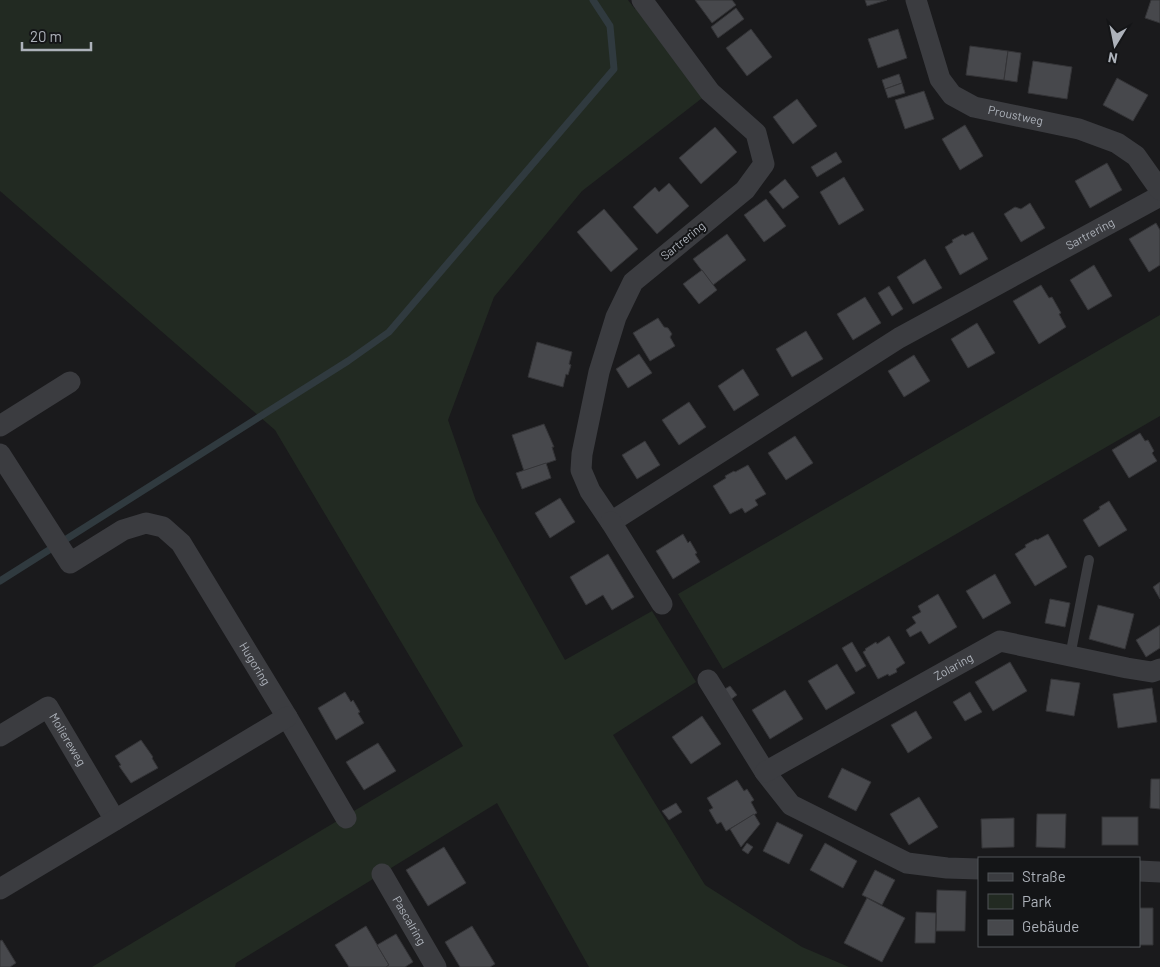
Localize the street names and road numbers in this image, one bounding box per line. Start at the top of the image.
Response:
street label: Proustweg [987,102,1044,127]
street label: Sartrering [1063,214,1116,252]
street label: Sartrering [657,218,707,262]
street label: Hugoring [237,639,274,687]
street label: Zolaring [931,650,975,682]
street label: Moliereweg [47,710,89,768]
street label: Pascalring [390,893,430,947]

